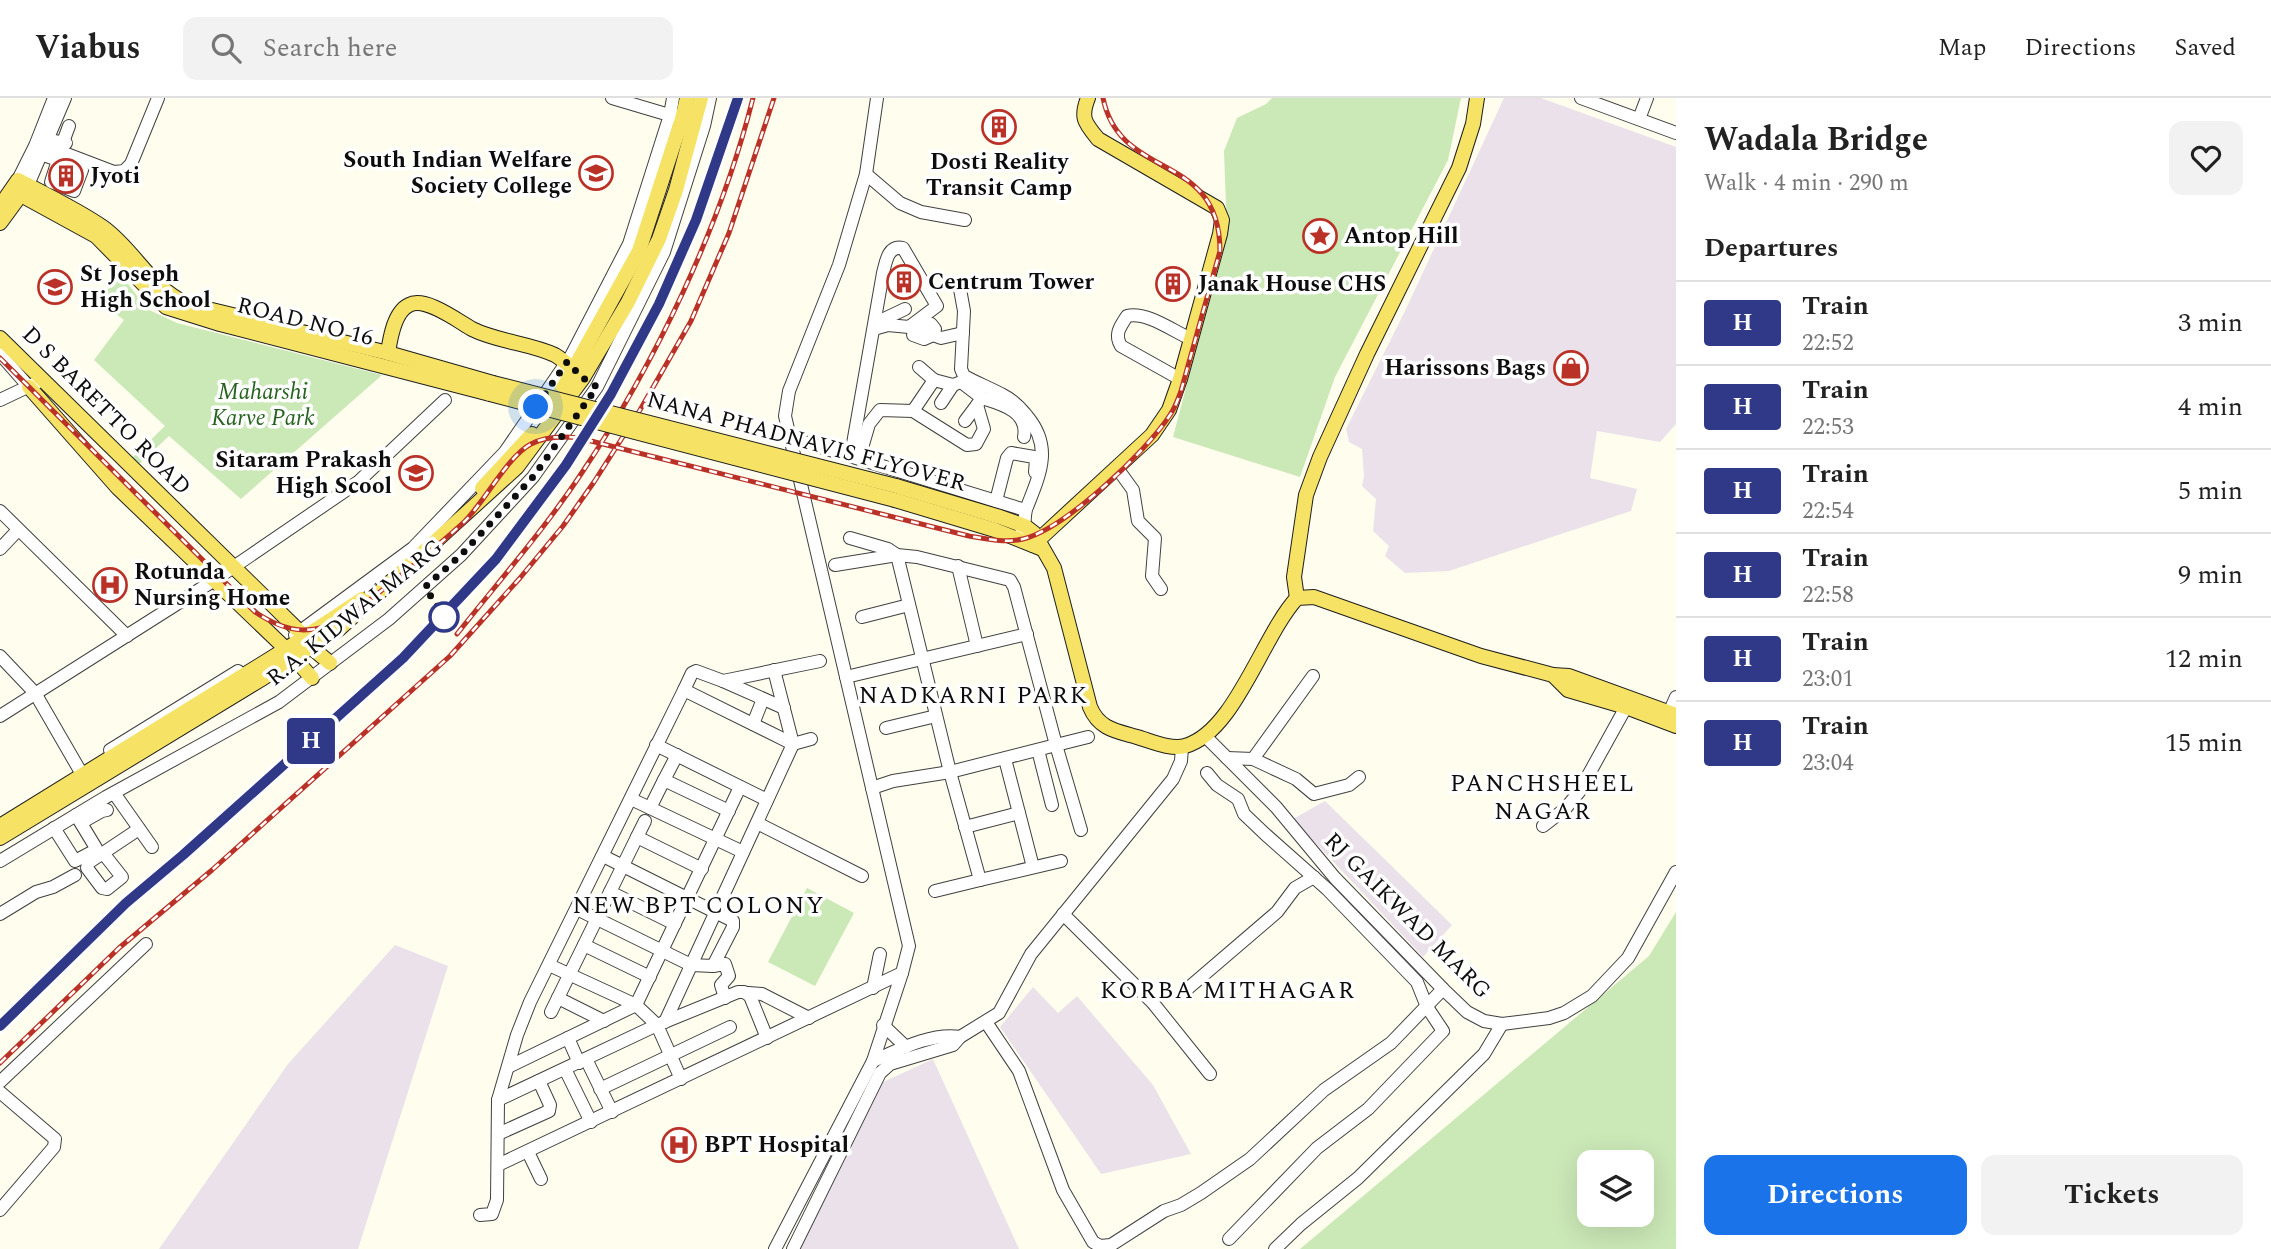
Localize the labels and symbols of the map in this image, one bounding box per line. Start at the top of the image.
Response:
building icon: Dosti Reality Transit Camp [980,108,1018,146]
place label: South Indian Welfare Society College [343,143,572,204]
place label: Dosti Reality Transit Camp [926,145,1072,206]
school or university icon: South Indian Welfare Society College [577,154,615,192]
building icon: Jyoti [47,157,85,195]
place label: Jyoti [90,159,140,194]
place icon: Antop Hill [1301,217,1339,255]
place label: Antop Hill [1344,219,1459,254]
place label: St Joseph High School [80,257,211,318]
building icon: Centrum Tower [885,263,923,301]
place label: Centrum Tower [928,265,1094,300]
building icon: Janak House CHS [1154,265,1192,303]
place label: Janak House CHS [1198,267,1386,302]
school or university icon: St Joseph High School [36,268,74,306]
street label: ROAD NO 16 [233,288,377,356]
street label: D S BARETTO ROAD [13,318,199,504]
shop icon: Harissons Bags [1552,349,1590,387]
place label: Harissons Bags [1384,351,1546,386]
park label: Maharshi Karve Park [211,375,315,436]
street label: NANA PHADNAVIS FLYOVER [643,383,970,502]
your location [518,389,553,424]
place label: Sitaram Prakash High Scool [215,443,392,504]
school or university icon: Sitaram Prakash High Scool [397,454,435,492]
street label: R.A. KIDWAI MARG [259,531,451,695]
place label: Rotunda Nursing Home [134,555,290,616]
hospital icon: Rotunda Nursing Home [91,566,129,604]
unlabelled marker [429,602,459,632]
district label: NADKARNI PARK [859,678,1089,714]
line badge: H [288,718,334,764]
district label: PANCHSHEEL NAGAR [1450,766,1636,830]
street label: RJ GAIKWAD MARG [1315,824,1499,1008]
district label: NEW BPT COLONY [572,888,826,924]
district label: KORBA MITHAGAR [1100,973,1356,1009]
hospital icon: BPT Hospital [660,1126,698,1164]
place label: BPT Hospital [704,1128,849,1163]

